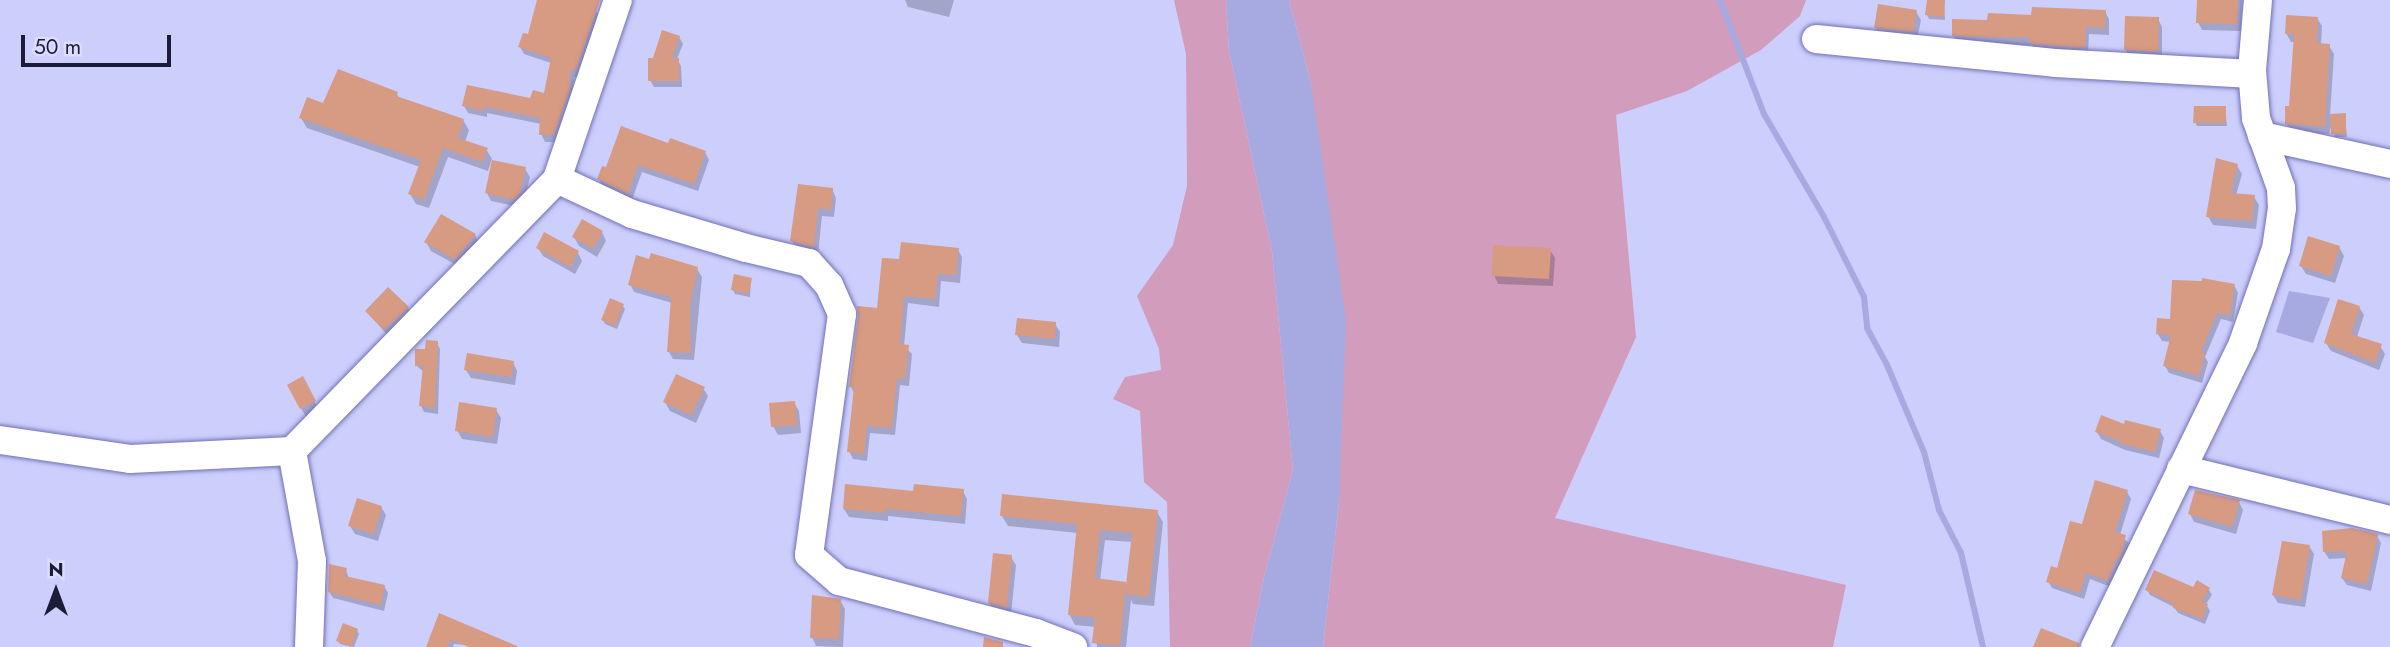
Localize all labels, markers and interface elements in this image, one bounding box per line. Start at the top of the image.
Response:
scale bar [24,21,175,65]
text: 50 m [34,32,81,62]
north arrow [21,556,91,626]
text: N [48,556,64,583]

